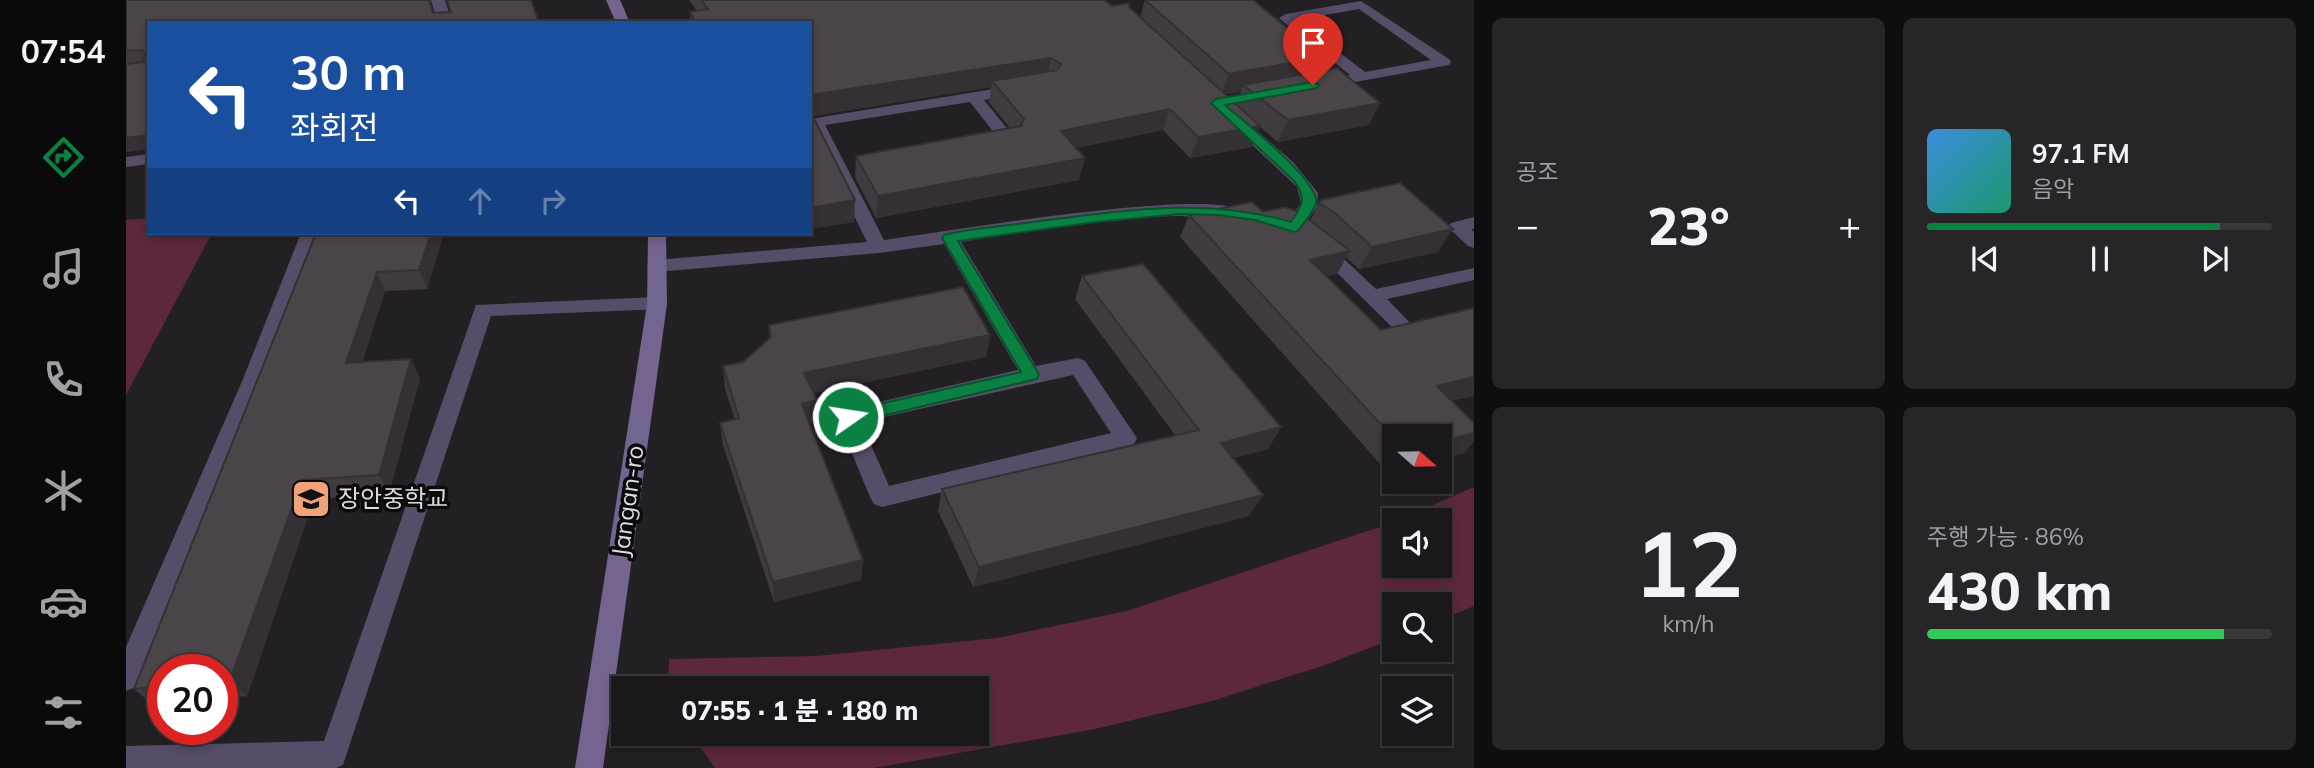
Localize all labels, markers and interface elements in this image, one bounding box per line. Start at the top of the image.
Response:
pin [1283,13,1343,85]
icon: arrive [1294,24,1332,62]
text: 07:54 [21,31,105,71]
text: 30 m [290,41,406,102]
icon: left [175,49,266,140]
text: 좌회전 [290,107,378,147]
icon: directions [39,133,88,182]
text: 97.1 FM [2032,137,2130,170]
text: 공조 [1516,157,1558,186]
text: 음악 [2032,174,2074,203]
icon: left [388,182,426,220]
icon: ahead [461,182,499,220]
icon: right [534,182,572,220]
text: 23° [1647,193,1730,258]
text: − [1516,201,1539,249]
text: + [1838,201,1861,249]
icon: previous [1966,240,2004,278]
icon: pause [2081,240,2119,278]
icon: next [2196,240,2234,278]
icon: music [39,244,88,293]
icon: phone [39,355,88,404]
position arrow [811,380,885,454]
north arrow [1382,424,1452,494]
map controls [1382,424,1452,746]
street label: Jangan-ro [604,443,650,558]
icon: climate [39,466,88,515]
school or university icon: 장안중학교 [290,478,332,520]
place label: 장안중학교 [338,483,448,513]
text: 12 [1634,506,1743,620]
button: sound [1382,508,1452,578]
text: 주행 가능 · 86% [1927,522,2084,551]
text: 430 km [1927,558,2112,623]
icon: car [39,577,88,626]
button: search [1382,592,1452,662]
text: km/h [1662,609,1715,638]
speed limit sign: 20 [147,654,238,745]
button: layers [1382,676,1452,746]
icon: filters [39,688,88,737]
text: 07:55 · 1 분 · 180 m [682,694,918,727]

